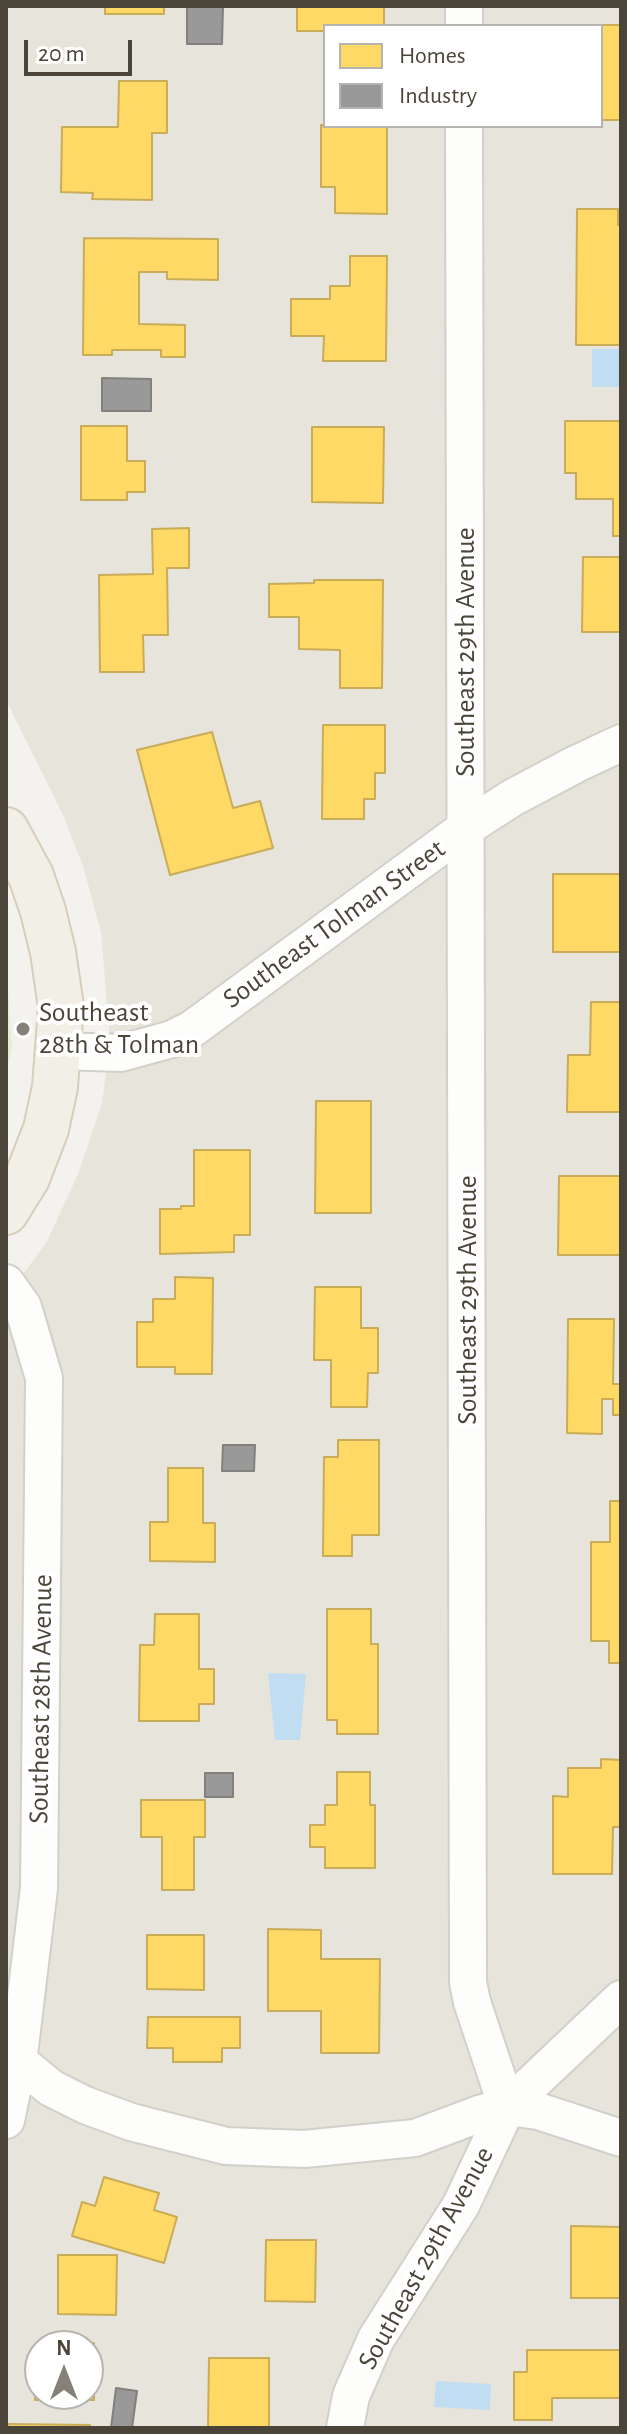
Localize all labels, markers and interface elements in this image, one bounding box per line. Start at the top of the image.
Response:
scale bar [28,24,136,74]
legend [323,24,603,128]
text: 20 m [38,42,85,66]
text: Homes [399,44,466,68]
text: Industry [399,84,477,108]
street label: Southeast 29th Avenue [449,527,483,777]
street label: Southeast Tolman Street [216,832,452,1016]
place label: Southeast 28th & Tolman [39,996,199,1062]
marker: Southeast 28th & Tolman [14,1020,32,1038]
street label: Southeast 29th Avenue [451,1175,485,1425]
street label: Southeast 28th Avenue [22,1574,60,1824]
street label: Southeast 29th Avenue [351,2141,501,2375]
north arrow [24,2330,104,2410]
text: N [56,2337,72,2359]

